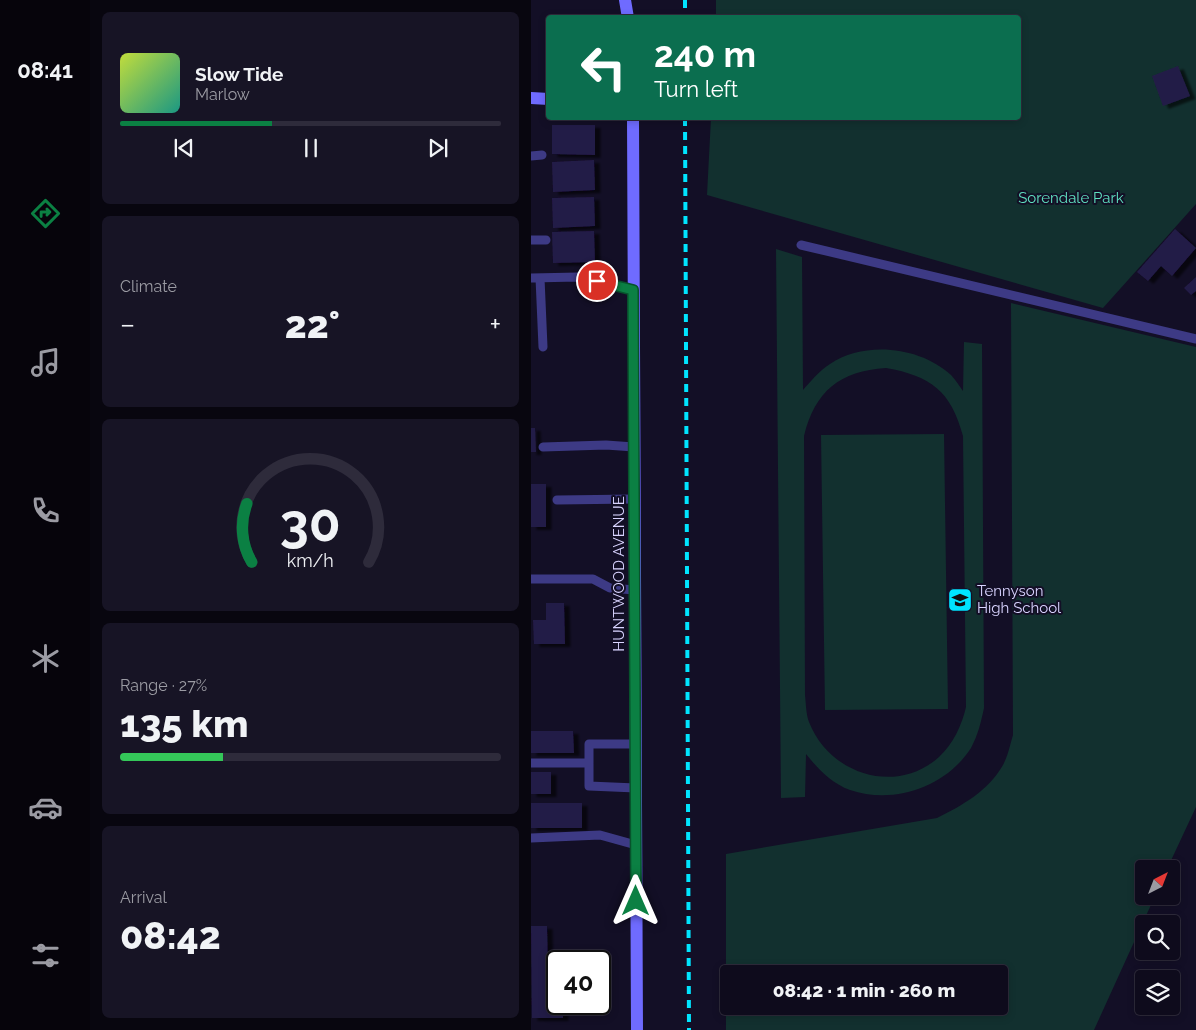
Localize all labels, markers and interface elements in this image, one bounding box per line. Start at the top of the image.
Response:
text: 240 m [654,34,756,75]
icon: left [571,35,636,100]
text: 08:41 [17,57,73,83]
text: Slow Tide [195,63,284,85]
text: Turn left [654,76,738,102]
text: Marlow [195,85,250,104]
icon: previous [170,134,198,162]
icon: pause [297,134,325,162]
icon: next [424,134,452,162]
park label: Sorendale Park [1018,189,1124,207]
icon: directions [28,196,63,231]
pin [576,260,618,302]
icon: arrive [583,267,611,295]
text: Climate [120,277,177,296]
text: 22° [285,302,340,347]
text: − [120,308,135,341]
text: + [489,308,501,341]
icon: music [28,345,63,380]
text: 30 [280,492,341,553]
icon: phone [28,493,63,528]
street label: HUNTWOOD AVENUE [610,496,628,652]
text: km/h [287,550,334,571]
place label: Tennyson High School [977,582,1062,617]
school or university icon: Tennyson High School [947,587,973,613]
icon: climate [28,641,63,676]
text: Range · 27% [120,676,207,695]
text: 135 km [120,701,249,746]
icon: car [28,790,63,825]
north arrow [1135,860,1180,905]
map controls [1135,860,1180,1015]
position arrow [609,874,661,926]
text: Arrival [120,888,167,907]
text: 08:42 [120,913,221,958]
button: search [1135,915,1180,960]
icon: filters [28,938,63,973]
speed limit sign: 40 [546,950,611,1015]
button: layers [1135,970,1180,1015]
text: 08:42 · 1 min · 260 m [773,979,955,1001]

